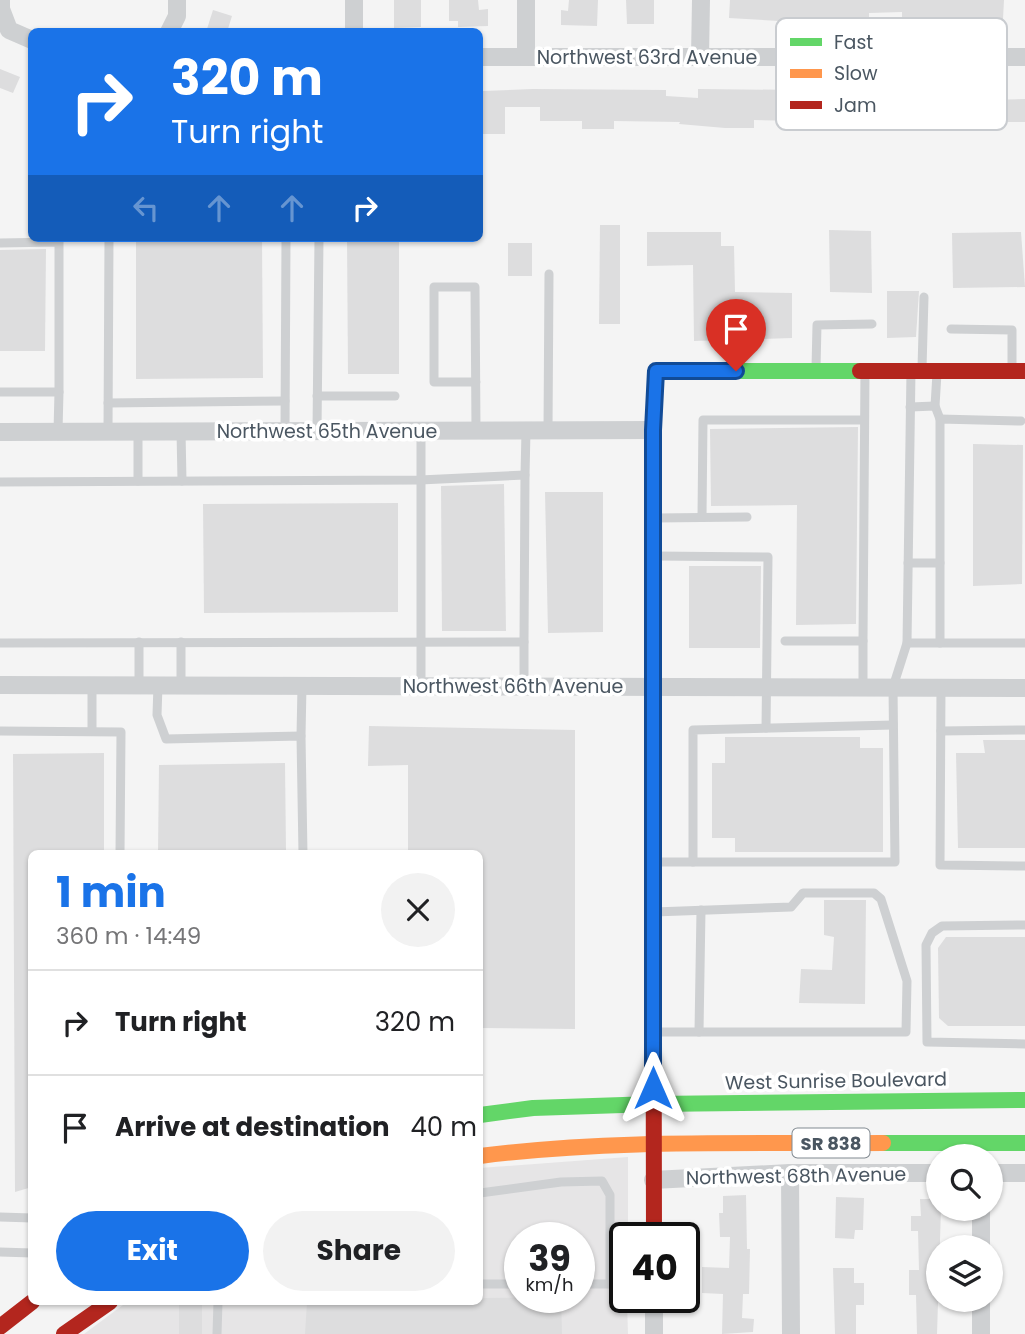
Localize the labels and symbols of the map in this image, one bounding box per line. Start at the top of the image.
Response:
legend [776,18,1007,130]
text: Fast [834,29,873,56]
street label: Northwest 63rd Avenue [537,44,757,71]
text: Slow [834,60,878,87]
text: Jam [834,92,876,119]
pin [706,299,766,371]
street label: Northwest 65th Avenue [217,418,437,445]
street label: Northwest 66th Avenue [403,673,623,700]
position arrow [616,1051,690,1125]
street label: West Sunrise Boulevard [725,1066,947,1096]
road number: SR 838 [792,1128,870,1158]
street label: Northwest 68th Avenue [686,1161,906,1191]
speed limit sign: 40 [609,1222,700,1313]

